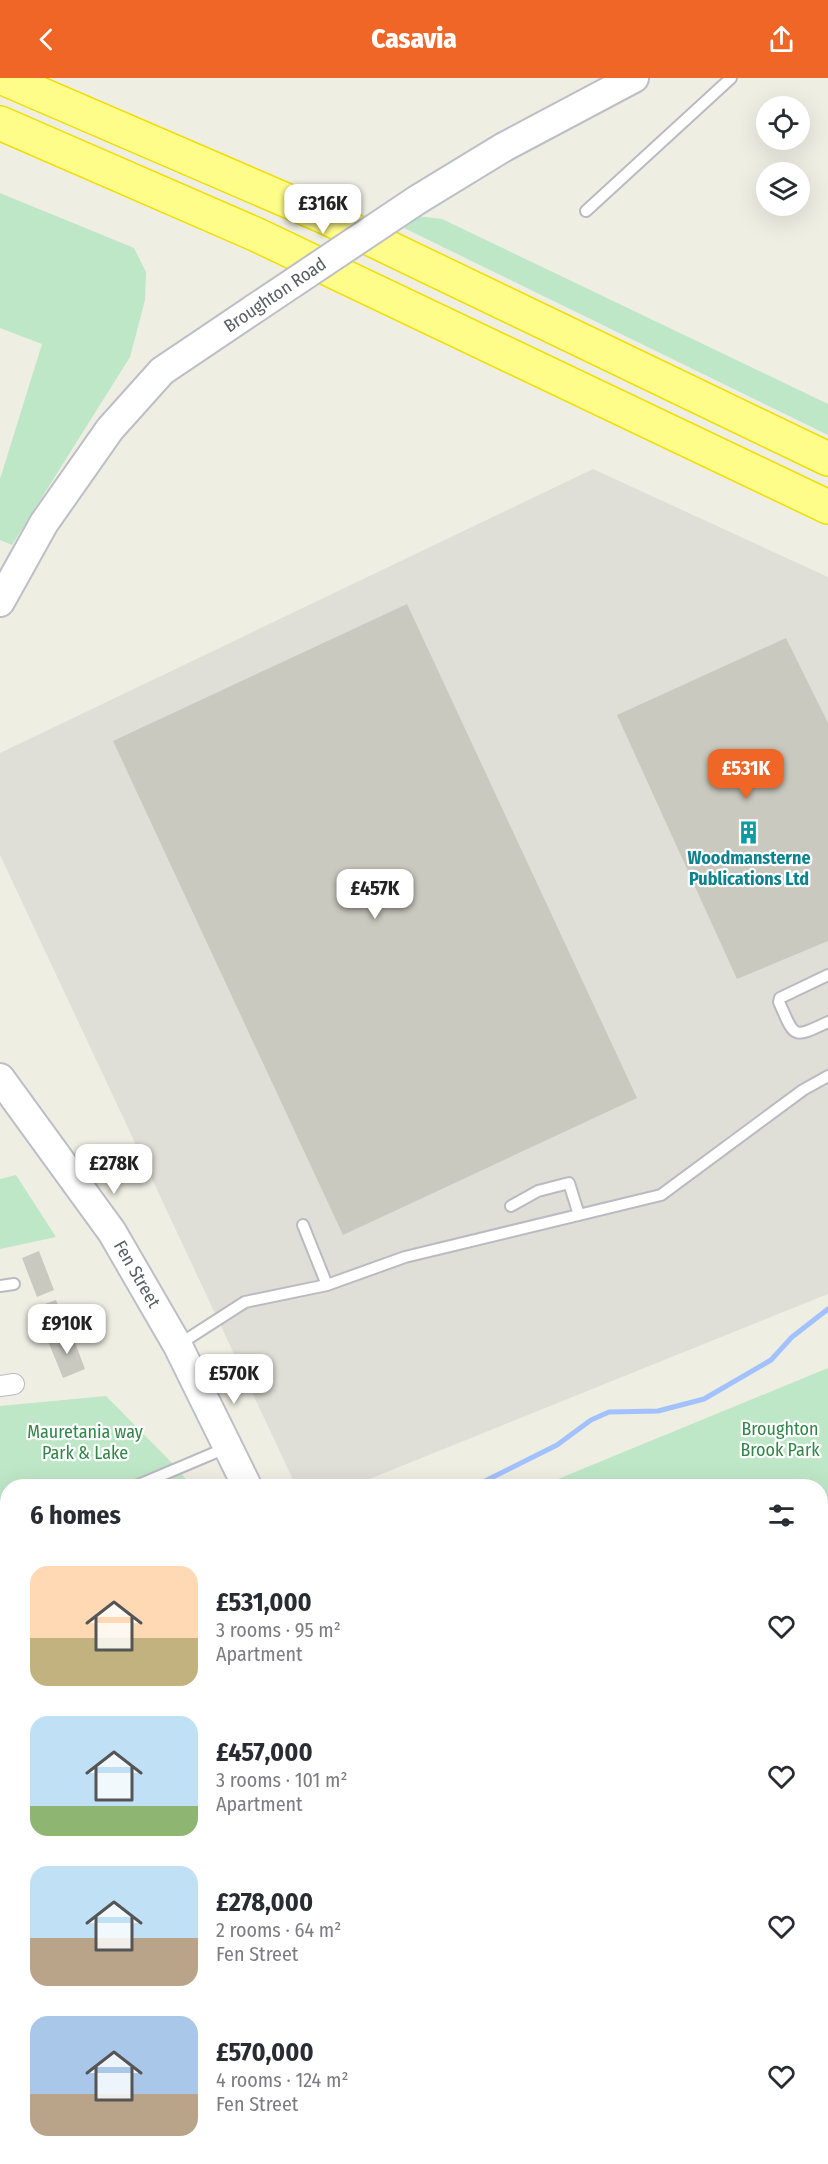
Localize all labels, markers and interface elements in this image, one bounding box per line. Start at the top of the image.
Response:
icon: back [30,23,63,56]
text: Casavia [371,23,457,55]
icon: share [765,23,798,56]
map controls [756,96,810,216]
button: locate [756,96,810,150]
button: layers [756,162,810,216]
pin: £316K [281,184,365,235]
text: £316K [298,191,348,215]
street label: Broughton Road [220,253,330,337]
pin: £531K [704,749,788,800]
text: £531K [722,756,770,780]
building icon: Woodmansterne Publications Ltd [736,819,762,845]
place label: Woodmansterne Publications Ltd [687,847,811,890]
pin: £457K [333,869,417,920]
text: £457K [351,876,399,900]
pin: £278K [72,1144,156,1195]
text: £278K [89,1151,139,1175]
street label: Fen Street [109,1236,165,1312]
pin: £910K [25,1304,109,1355]
text: £910K [42,1311,92,1335]
pin: £570K [192,1354,276,1405]
text: £570K [209,1361,259,1385]
park label: Broughton Brook Park [740,1418,820,1461]
park label: Mauretania way Park & Lake [27,1421,143,1464]
icon: filters [765,1499,798,1532]
text: 6 homes [30,1500,121,1531]
text: £531,000 [216,1587,312,1618]
icon: home [78,1590,150,1662]
icon: heart [765,1610,798,1643]
text: 3 rooms · 95 m² [216,1618,341,1642]
text: Apartment [216,1642,303,1666]
text: £457,000 [216,1737,313,1768]
icon: home [78,1740,150,1812]
icon: heart [765,1760,798,1793]
text: 3 rooms · 101 m² [216,1768,347,1792]
text: Apartment [216,1792,303,1816]
text: £278,000 [216,1887,313,1918]
icon: home [78,1890,150,1962]
icon: heart [765,1910,798,1943]
text: 2 rooms · 64 m² [216,1918,341,1942]
text: Fen Street [216,1942,298,1966]
text: £570,000 [216,2037,314,2068]
icon: home [78,2040,150,2112]
icon: heart [765,2060,798,2093]
text: 4 rooms · 124 m² [216,2068,349,2092]
text: Fen Street [216,2092,298,2116]

